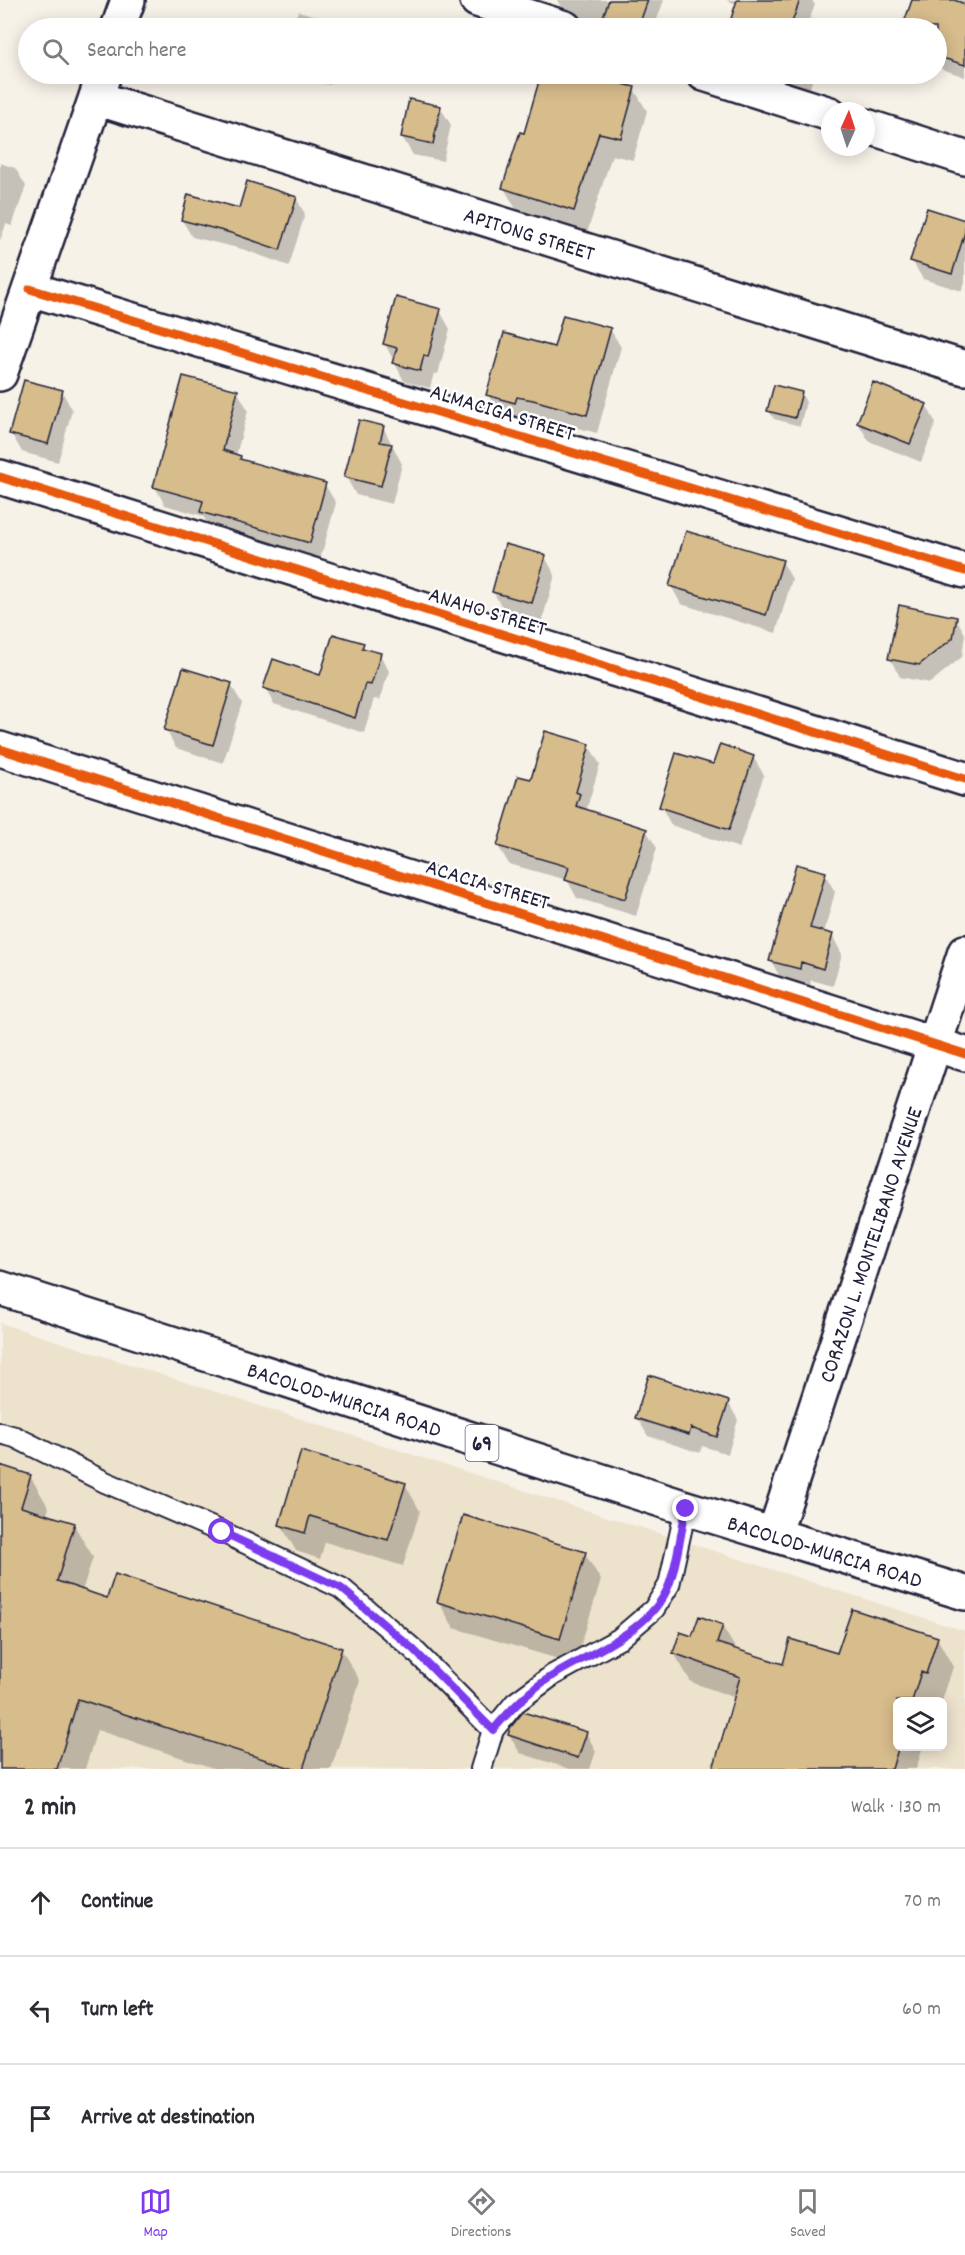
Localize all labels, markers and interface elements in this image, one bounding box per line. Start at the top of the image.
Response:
search box [18,18,947,84]
icon: search [39,35,72,68]
text: Search here [87,36,186,67]
north arrow [821,102,875,156]
street label: APITONG STREET [459,201,598,271]
street label: ALMACIGA STREET [426,378,578,451]
street label: ANAHO STREET [424,581,550,646]
street label: ACACIA STREET [421,853,553,920]
street label: CORAZON L. MONTELIBANO AVENUE [813,1103,932,1387]
street label: BACOLOD-MURCIA ROAD [243,1356,445,1448]
road number: 69 [466,1425,498,1461]
route end [672,1495,698,1521]
street label: BACOLOD-MURCIA ROAD [723,1509,925,1598]
route start [208,1518,234,1544]
map controls [893,1697,947,1751]
button: layers [893,1697,947,1751]
text: 2 min [24,1790,76,1827]
text: Walk · 130 m [851,1794,941,1822]
icon: ahead [24,1886,57,1919]
text: Continue [81,1887,153,1918]
text: 70 m [904,1888,941,1916]
icon: left [24,1994,57,2027]
text: Turn left [81,1995,153,2026]
text: 60 m [902,1996,941,2024]
icon: arrive [24,2102,57,2135]
text: Arrive at destination [81,2103,255,2134]
tab: Map [139,2185,172,2244]
tab: Directions [451,2185,511,2244]
tab: Saved [790,2185,826,2244]

